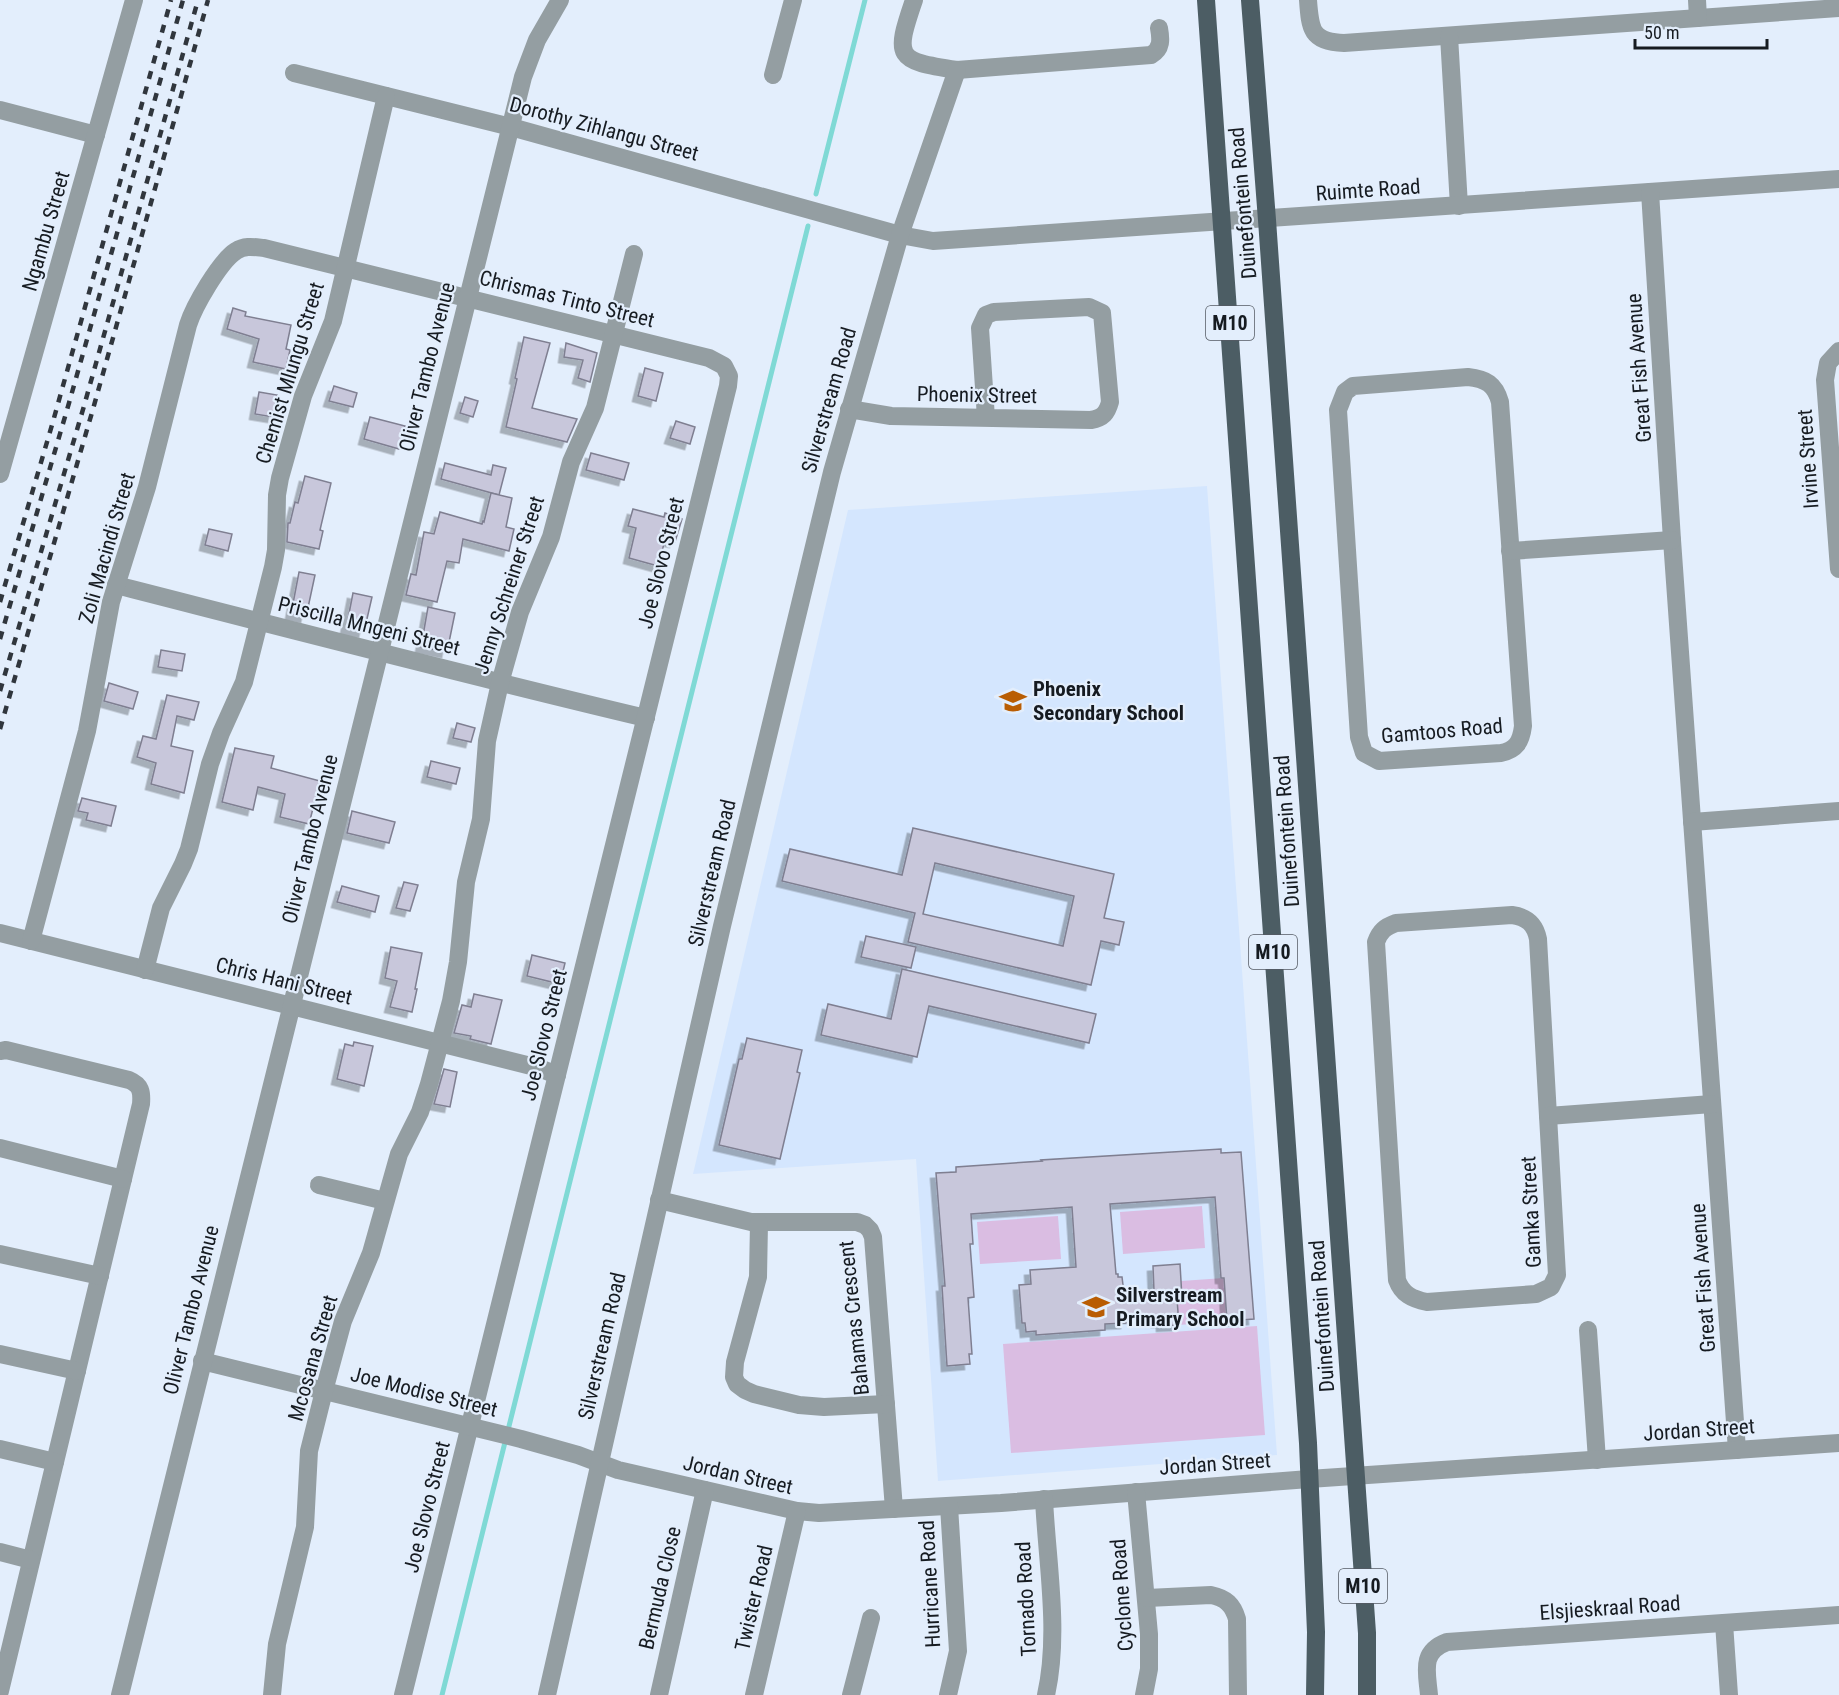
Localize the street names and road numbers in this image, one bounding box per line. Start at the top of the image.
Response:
street label: Dorothy Zihlangu Street [507,92,701,166]
street label: Duinefontein Road [1224,126,1262,280]
street label: Ngambu Street [17,168,75,294]
street label: Ruimte Road [1315,174,1421,206]
street label: Chrismas Tinto Street [477,266,657,332]
street label: Chemist Mlungu Street [251,279,329,467]
street label: Oliver Tambo Avenue [394,280,460,454]
street label: Great Fish Avenue [1622,292,1656,443]
road number: M10 [1206,306,1254,340]
street label: Silverstream Road [797,324,861,476]
street label: Phoenix Street [917,382,1037,408]
street label: Irvine Street [1793,408,1823,510]
street label: Zoli Macindi Street [74,470,140,626]
street label: Jenny Schreiner Street [469,493,549,677]
street label: Joe Slovo Street [633,495,689,631]
street label: Priscilla Mngeni Street [276,592,462,660]
street label: Gamtoos Road [1380,714,1504,748]
street label: Oliver Tambo Avenue [277,752,343,926]
street label: Duinefontein Road [1270,754,1304,908]
street label: Silverstream Road [683,797,741,949]
road number: M10 [1249,935,1297,969]
street label: Chris Hani Street [213,952,355,1010]
street label: Joe Slovo Street [516,967,572,1103]
street label: Gamka Street [1516,1156,1546,1268]
street label: Great Fish Avenue [1686,1202,1720,1353]
street label: Oliver Tambo Avenue [158,1223,224,1397]
street label: Bahamas Crescent [834,1239,874,1397]
street label: Duinefontein Road [1305,1239,1339,1393]
street label: Silverstream Road [573,1270,631,1422]
street label: Mcosana Street [284,1292,342,1424]
street label: Joe Modise Street [348,1362,500,1422]
street label: Jordan Street [1643,1414,1755,1446]
street label: Joe Slovo Street [399,1439,455,1575]
street label: Jordan Street [1159,1448,1271,1480]
street label: Jordan Street [681,1451,795,1499]
street label: Hurricane Road [915,1520,945,1648]
street label: Bermuda Close [634,1524,686,1652]
street label: Cyclone Road [1106,1538,1138,1652]
street label: Tornado Road [1011,1541,1041,1657]
street label: Twister Road [730,1543,778,1653]
road number: M10 [1339,1569,1387,1603]
street label: Elsjieskraal Road [1539,1591,1681,1625]

